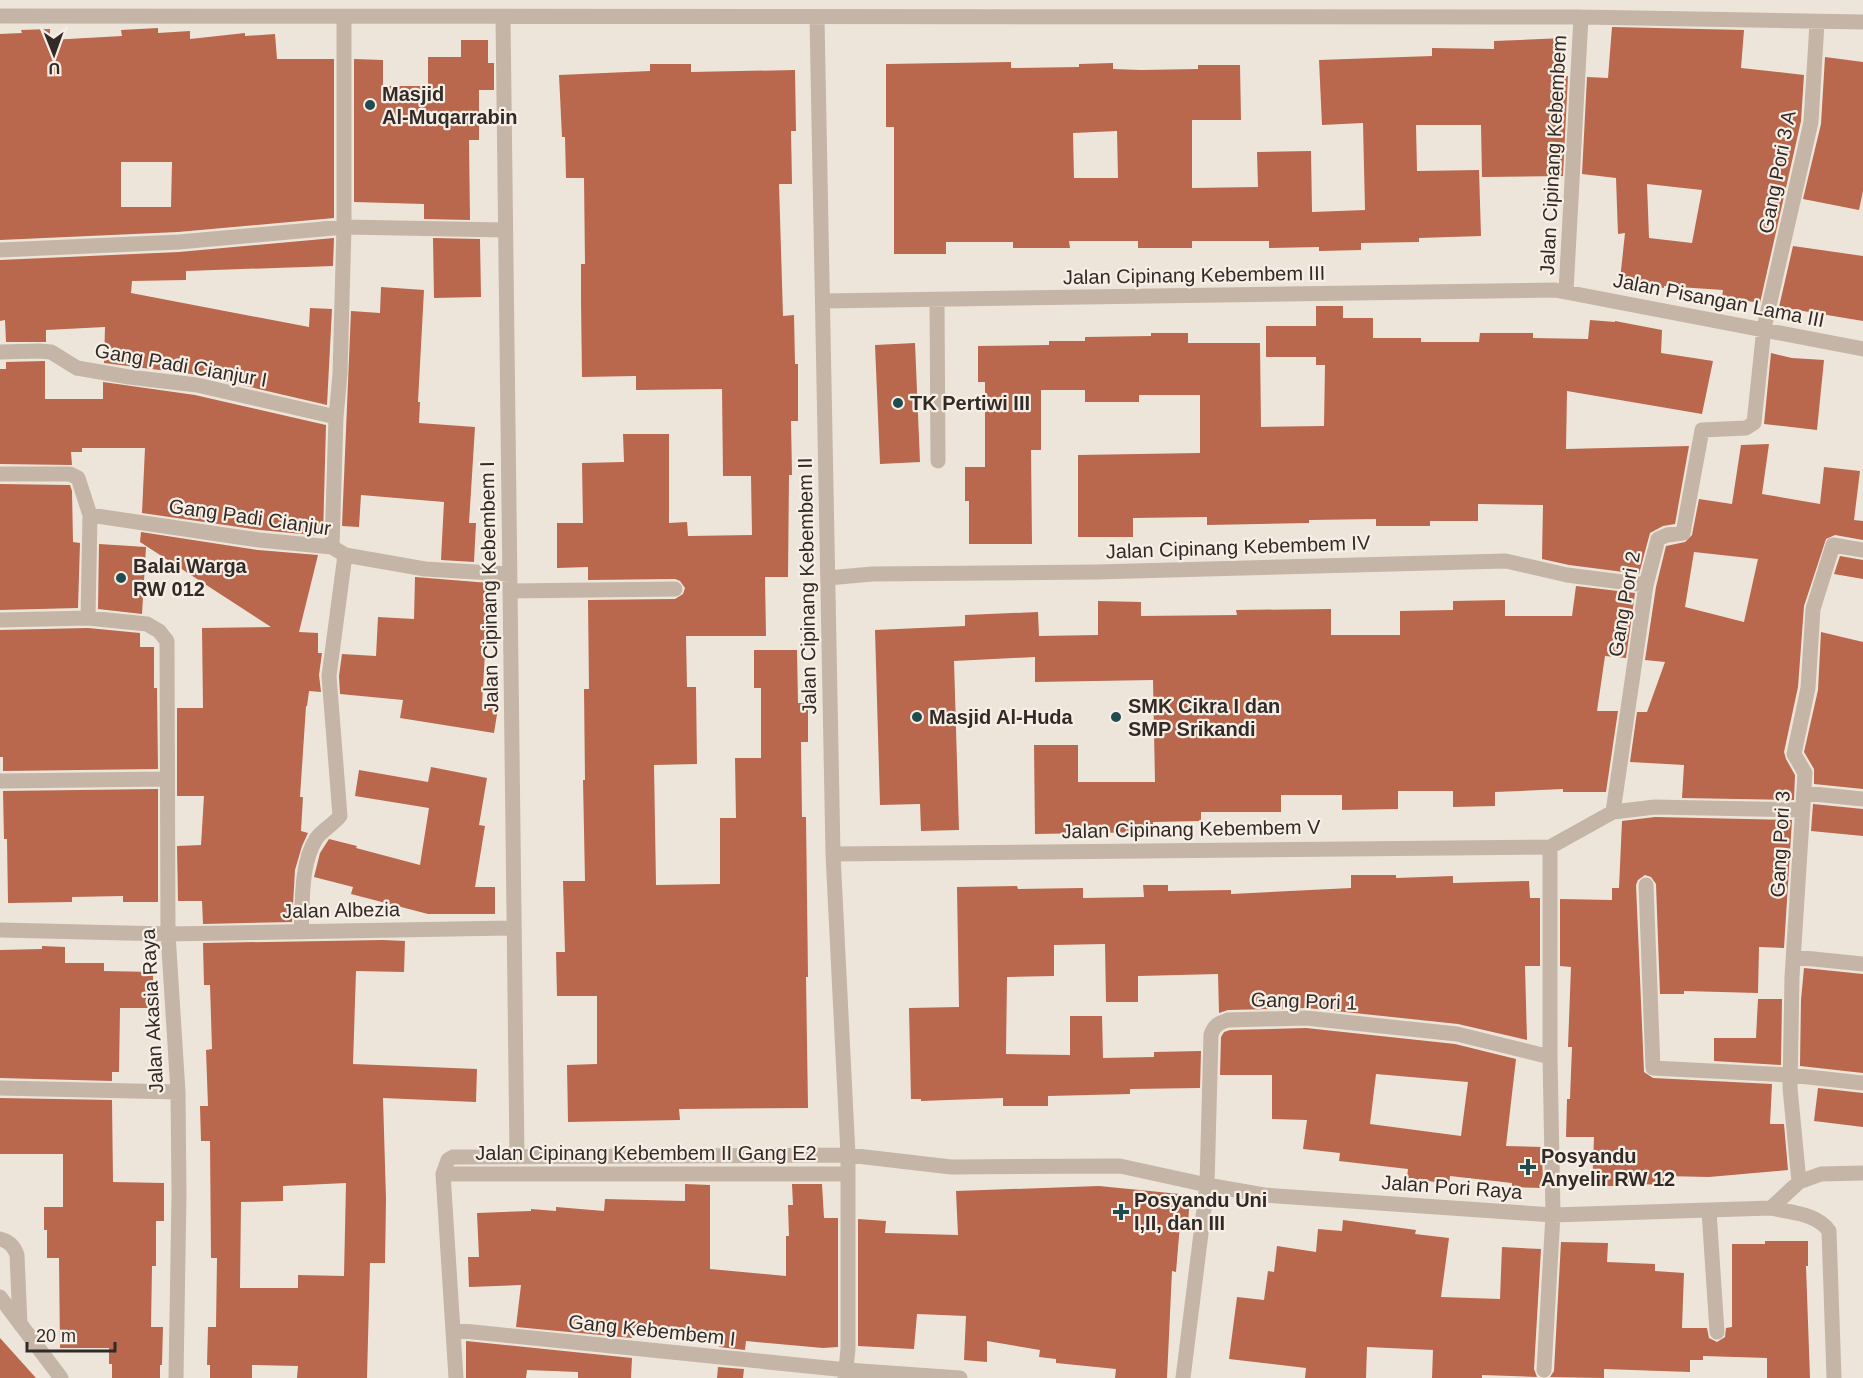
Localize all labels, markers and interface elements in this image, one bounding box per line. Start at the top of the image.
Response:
north arrow [24,24,84,84]
street label: Jalan Cipinang Kebembem [1536,35,1570,275]
text: U [48,60,60,77]
place label: Masjid Al-Muqarrabin [382,83,518,128]
marker: Masjid Al-Muqarrabin [363,98,377,112]
street label: Gang Pori 3 A [1754,108,1800,235]
street label: Jalan Cipinang Kebembem III [1063,262,1325,288]
street label: Jalan Pisangan Lama III [1612,269,1826,331]
street label: Gang Padi Cianjur I [93,339,269,391]
place label: TK Pertiwi III [910,392,1030,414]
marker: TK Pertiwi III [891,396,905,410]
street label: Jalan Cipinang Kebembem II [794,457,820,715]
street label: Jalan Cipinang Kebembem I [476,461,502,713]
street label: Gang Padi Cianjur [168,495,333,539]
street label: Jalan Cipinang Kebembem IV [1105,531,1371,563]
street label: Gang Pori 2 [1604,550,1644,658]
place label: Balai Warga RW 012 [133,555,248,600]
marker: Balai Warga RW 012 [114,571,128,585]
place label: SMK Cikra I dan SMP Srikandi [1128,695,1280,740]
place label: Masjid Al-Huda [929,706,1074,728]
marker: Masjid Al-Huda [910,710,924,724]
marker: SMK Cikra I dan SMP Srikandi [1109,710,1123,724]
street label: Gang Pori 3 [1766,790,1794,898]
street label: Jalan Cipinang Kebembem V [1061,816,1321,842]
street label: Jalan Albezia [282,898,401,922]
street label: Jalan Akasia Raya [137,927,167,1094]
street label: Gang Pori 1 [1250,988,1358,1014]
street label: Jalan Cipinang Kebembem II Gang E2 [475,1142,817,1164]
place label: Posyandu Anyelir RW 12 [1541,1145,1675,1190]
marker: Posyandu Anyelir RW 12 [1519,1158,1537,1176]
street label: Jalan Pori Raya [1381,1171,1524,1203]
place label: Posyandu Uni I,II, dan III [1134,1189,1267,1234]
marker: Posyandu Uni I,II, dan III [1112,1203,1130,1221]
street label: Gang Kebembem I [567,1310,737,1350]
scale bar [27,1315,116,1353]
text: 20 m [36,1326,76,1346]

